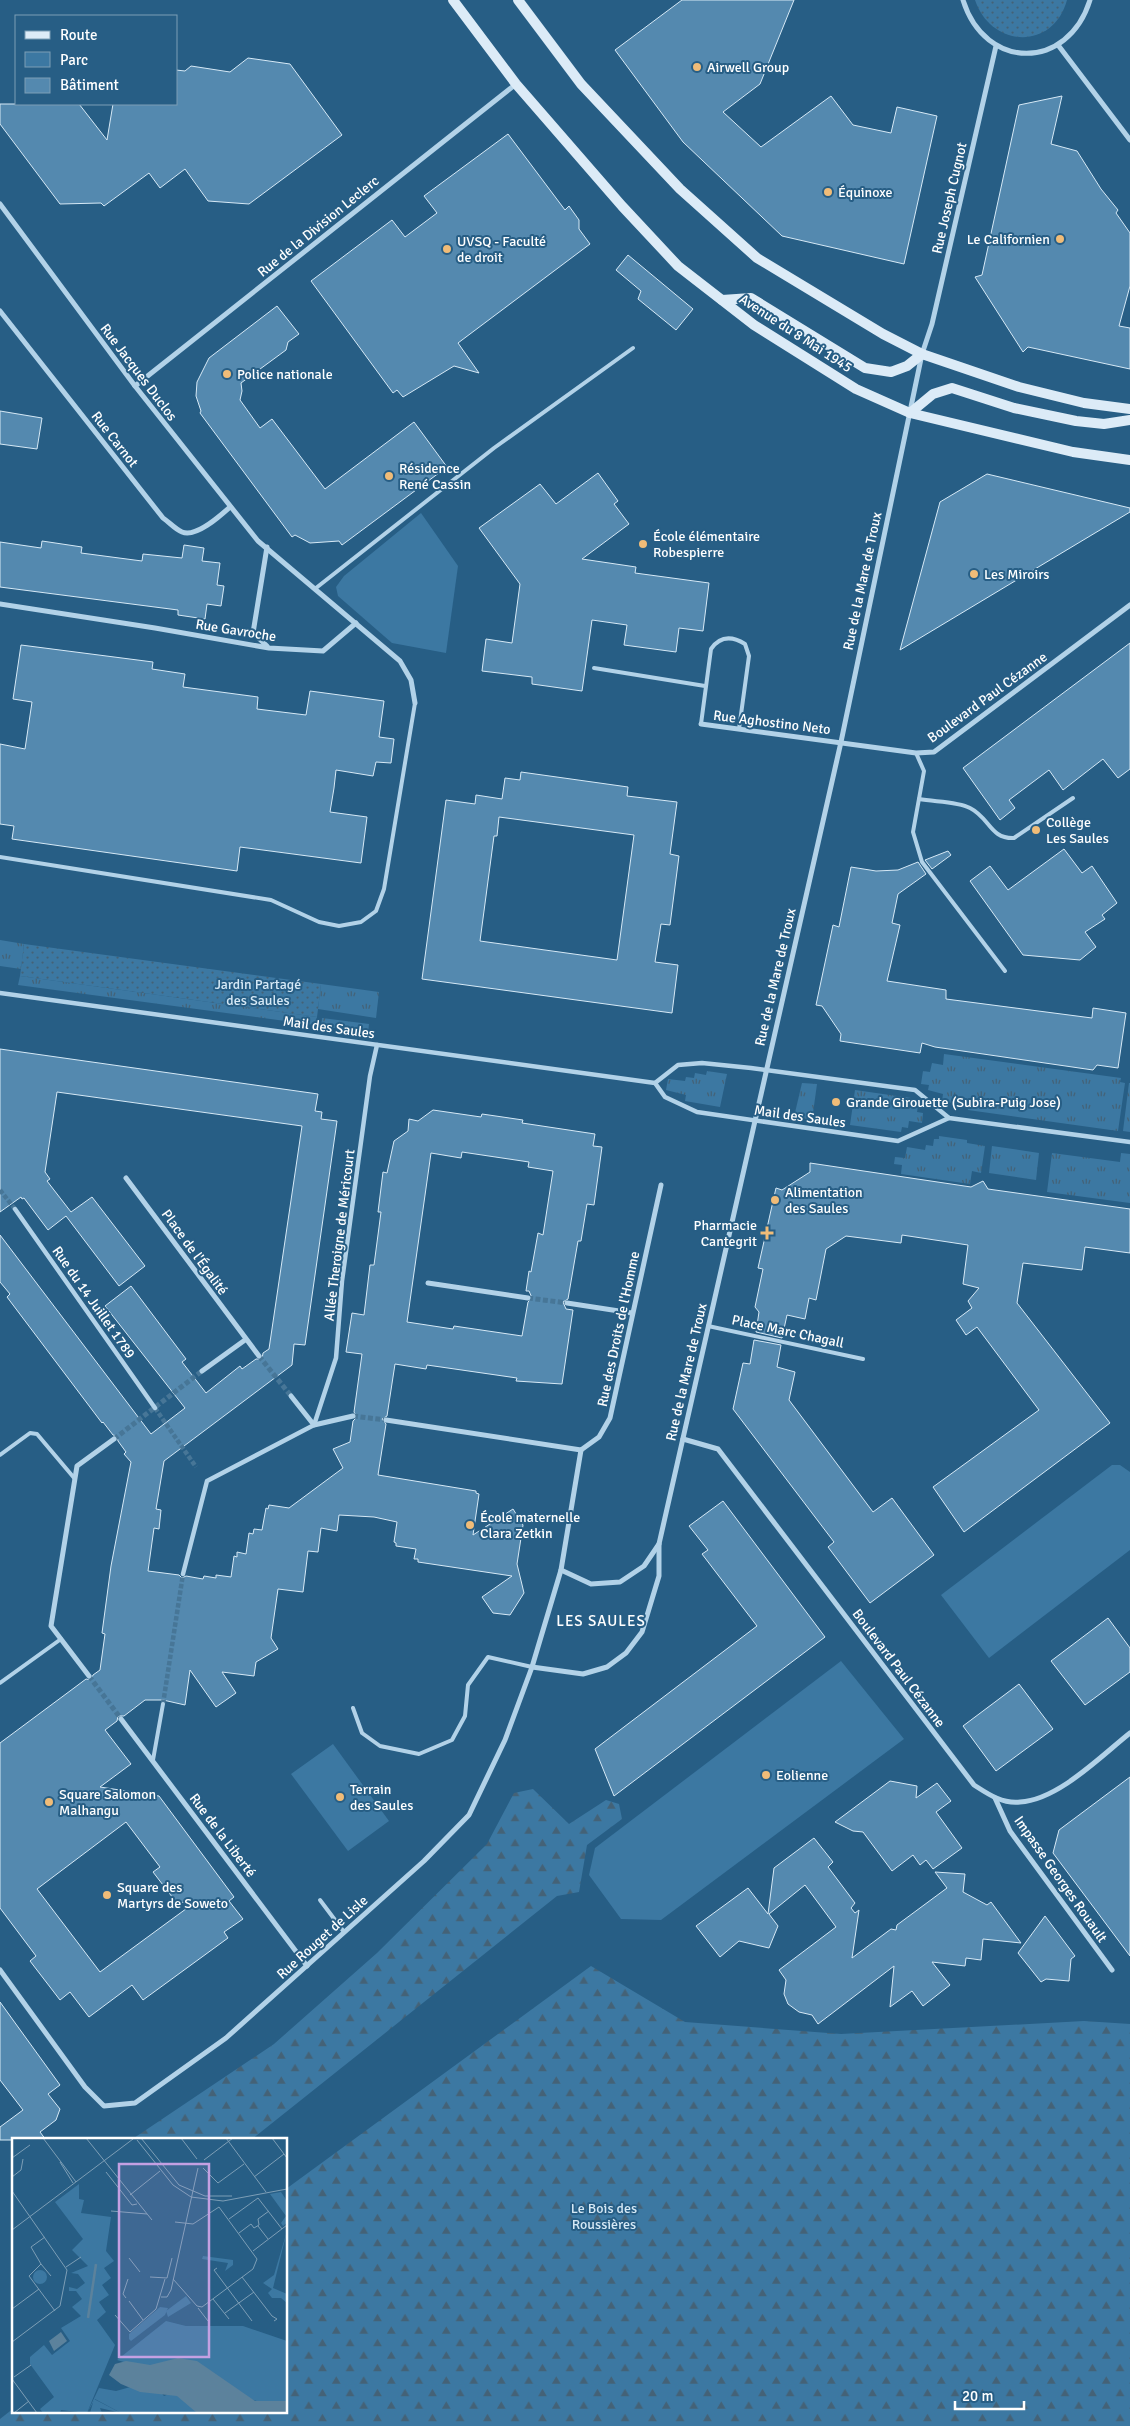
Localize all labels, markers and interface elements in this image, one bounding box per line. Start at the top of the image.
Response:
legend [15,15,178,105]
text: Route [60,26,97,44]
text: Parc [60,51,88,69]
place label: Airwell Group [707,59,789,76]
marker: Airwell Group [691,61,703,73]
text: Bâtiment [60,76,119,94]
street label: Rue Joseph Cugnot [928,141,971,255]
street label: Rue de la Division Leclerc [254,172,383,281]
place label: Équinoxe [838,184,892,201]
marker: Équinoxe [822,186,834,198]
place label: Le Californien [967,231,1050,248]
place label: UVSQ - Faculté de droit [457,233,546,266]
marker: Le Californien [1054,233,1066,245]
marker: UVSQ - Faculté de droit [441,243,453,255]
street label: Avenue du 8 Mai 1945 [736,291,855,376]
street label: Rue Jacques Duclos [97,320,181,424]
place label: Police nationale [237,366,333,383]
marker: Police nationale [221,368,233,380]
street label: Rue Carnot [88,408,142,471]
place label: Résidence René Cassin [399,460,471,493]
marker: Résidence René Cassin [383,470,395,482]
street label: Rue de la Mare de Troux [840,510,886,652]
place label: École élémentaire Robespierre [653,528,760,561]
marker: École élémentaire Robespierre [637,538,649,550]
place label: Les Miroirs [984,566,1050,583]
marker: Les Miroirs [968,568,980,580]
street label: Rue Gavroche [194,616,277,645]
street label: Boulevard Paul Cézanne [924,648,1050,747]
street label: Rue Aghostino Neto [712,707,832,738]
place label: Collège Les Saules [1046,814,1109,847]
marker: Collège Les Saules [1030,824,1042,836]
street label: Rue de la Mare de Troux [751,906,800,1048]
park label: Jardin Partagé des Saules [215,976,301,1009]
street label: Mail des Saules [282,1013,376,1042]
place label: Grande Girouette (Subira-Puig Jose) [846,1094,1061,1111]
marker: Grande Girouette (Subira-Puig Jose) [830,1096,842,1108]
street label: Mail des Saules [753,1102,847,1131]
street label: Allée Theroigne de Méricourt [321,1148,358,1322]
place label: Alimentation des Saules [785,1184,863,1217]
marker: Alimentation des Saules [769,1194,781,1206]
street label: Place de l'Égalité [158,1206,231,1298]
place label: Pharmacie Cantegrit [693,1217,757,1250]
marker: Pharmacie Cantegrit [761,1227,773,1239]
street label: Rue du 14 Juillet 1789 [48,1243,139,1362]
street label: Rue des Droits de l'Homme [594,1250,643,1408]
street label: Rue de la Mare de Troux [662,1301,711,1443]
street label: Place Marc Chagall [730,1311,846,1352]
place label: École maternelle Clara Zetkin [480,1509,580,1542]
marker: École maternelle Clara Zetkin [464,1519,476,1531]
street label: Boulevard Paul Cézanne [849,1606,949,1731]
district label: LES SAULES [556,1612,646,1630]
place label: Eolienne [776,1767,828,1784]
marker: Eolienne [760,1769,772,1781]
place label: Terrain des Saules [350,1781,413,1814]
place label: Square Salomon Malhangu [59,1786,156,1819]
street label: Rue de la Liberté [186,1790,260,1880]
marker: Terrain des Saules [334,1791,346,1803]
marker: Square Salomon Malhangu [43,1796,55,1808]
street label: Impasse Georges Rouault [1010,1813,1111,1946]
place label: Square des Martyrs de Soweto [117,1879,228,1912]
marker: Square des Martyrs de Soweto [101,1889,113,1901]
street label: Rue Rouget de Lisle [273,1892,371,1983]
inset map [12,2138,288,2414]
park label: Le Bois des Roussières [571,2200,637,2233]
scale bar [955,2378,1024,2410]
text: 20 m [962,2387,993,2405]

